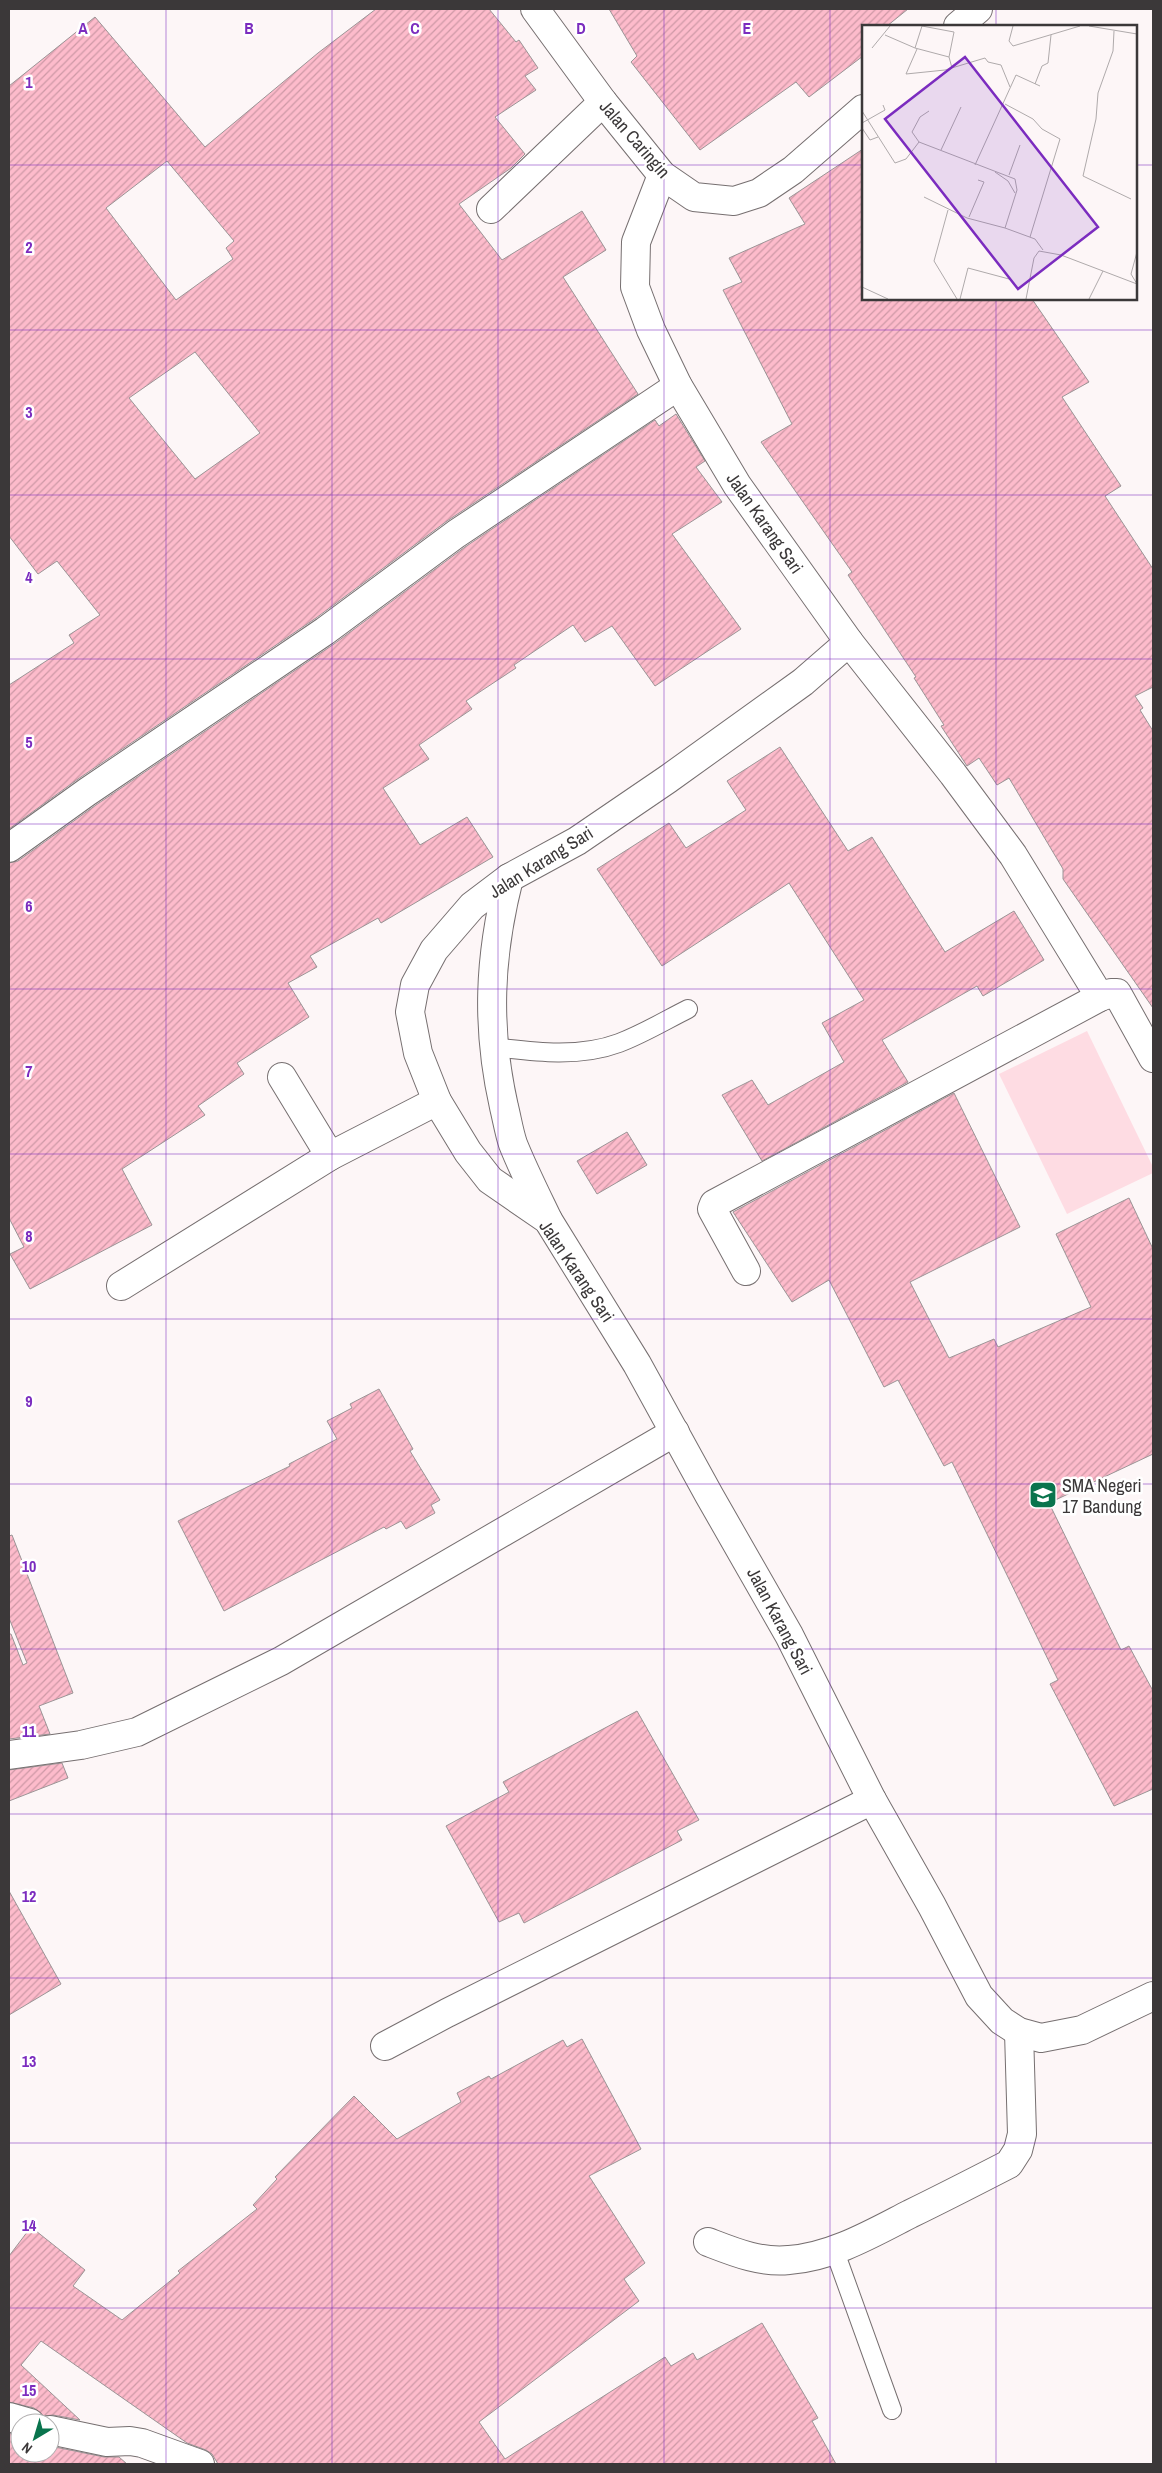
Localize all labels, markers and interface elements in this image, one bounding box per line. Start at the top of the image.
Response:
text: A [78,17,88,39]
text: B [244,17,254,39]
text: C [410,17,420,39]
text: D [576,17,586,39]
text: E [743,17,752,39]
inset map [862,25,1137,300]
text: 1 [25,71,33,93]
street label: Jalan Caringin [594,95,676,183]
text: 2 [25,236,33,258]
text: 3 [25,401,33,423]
street label: Jalan Karang Sari [721,467,809,579]
text: 4 [25,566,33,588]
text: 5 [25,731,33,753]
street label: Jalan Karang Sari [484,820,598,904]
text: 6 [25,895,33,917]
text: 7 [25,1060,33,1082]
street label: Jalan Karang Sari [534,1215,620,1327]
text: 8 [25,1225,33,1247]
text: 9 [25,1390,33,1412]
place label: SMA Negeri 17 Bandung [1062,1473,1142,1519]
school or university icon: SMA Negeri 17 Bandung [1028,1480,1058,1510]
text: 10 [22,1555,36,1577]
street label: Jalan Karang Sari [741,1563,819,1679]
text: 11 [22,1720,37,1742]
text: 12 [22,1885,36,1907]
text: 13 [22,2050,36,2072]
text: 14 [22,2214,37,2236]
text: 15 [22,2379,36,2401]
north arrow [10,2413,60,2463]
text: N [18,2439,36,2458]

